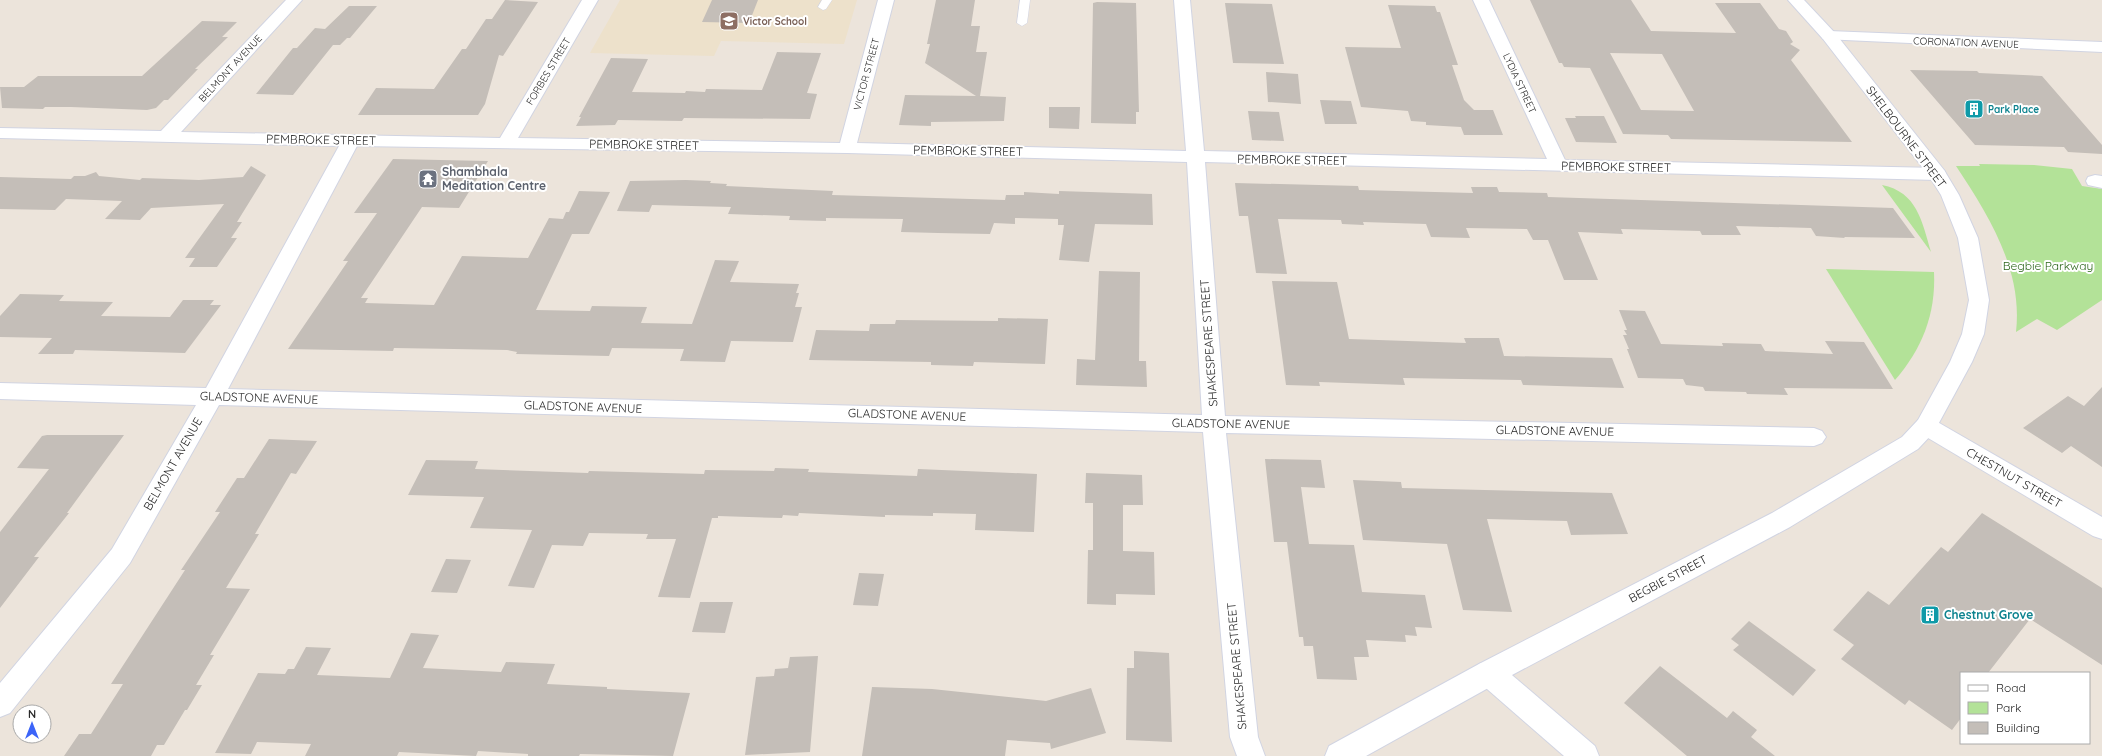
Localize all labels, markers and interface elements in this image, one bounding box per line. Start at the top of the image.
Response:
school or university icon: Victor School [718,10,740,32]
place label: Victor School [743,15,807,28]
street label: BELMONT AVENUE [196,32,265,105]
street label: CORONATION AVENUE [1913,34,2019,51]
street label: FORBES STREET [523,35,574,107]
street label: VICTOR STREET [851,37,882,112]
street label: LYDIA STREET [1500,51,1539,115]
street label: SHELBOURNE STREET [1863,83,1950,191]
building icon: Park Place [1963,98,1985,120]
place label: Park Place [1988,103,2039,116]
street label: PEMBROKE STREET [266,131,376,148]
street label: PEMBROKE STREET [589,136,699,153]
street label: PEMBROKE STREET [913,142,1023,159]
street label: PEMBROKE STREET [1237,151,1347,168]
street label: PEMBROKE STREET [1561,158,1671,175]
place label: Shambhala Meditation Centre [442,164,546,193]
temple icon: Shambhala Meditation Centre [417,168,439,190]
park label: Begbie Parkway [2003,258,2093,273]
street label: SHAKESPEARE STREET [1197,279,1220,407]
street label: GLADSTONE AVENUE [200,388,319,407]
street label: GLADSTONE AVENUE [524,397,643,416]
street label: GLADSTONE AVENUE [848,405,967,424]
street label: BELMONT AVENUE [140,414,205,513]
street label: GLADSTONE AVENUE [1172,415,1291,432]
street label: GLADSTONE AVENUE [1496,422,1615,439]
street label: CHESTNUT STREET [1964,444,2065,511]
street label: BEGBIE STREET [1626,552,1710,606]
street label: SHAKESPEARE STREET [1223,602,1250,730]
building icon: Chestnut Grove [1919,604,1941,626]
place label: Chestnut Grove [1944,607,2033,622]
legend [1960,672,2090,744]
text: Road [1996,680,2026,695]
text: Park [1996,700,2021,715]
north arrow [12,704,52,744]
text: N [28,707,36,721]
text: Building [1996,720,2040,735]

